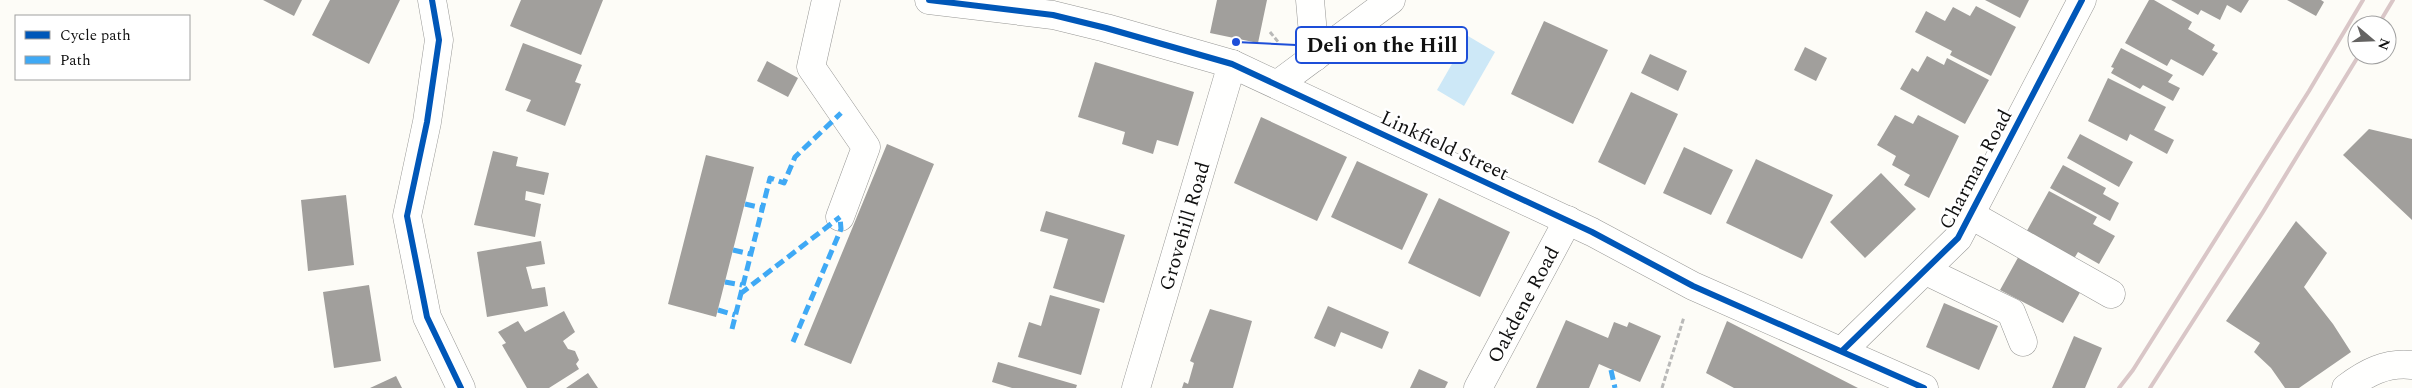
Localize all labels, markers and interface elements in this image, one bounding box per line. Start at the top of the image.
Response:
legend [15,15,190,80]
north arrow [2347,15,2397,65]
text: Cycle path [60,24,131,47]
callout: Deli on the Hill [1296,27,1467,63]
text: Deli on the Hill [1306,30,1458,62]
text: N [2372,35,2396,53]
text: Path [60,49,91,72]
street label: Linkfield Street [1375,103,1514,189]
street label: Charman Road [1932,104,2020,235]
street label: Grovehill Road [1152,158,1218,294]
street label: Oakdene Road [1480,241,1567,369]

